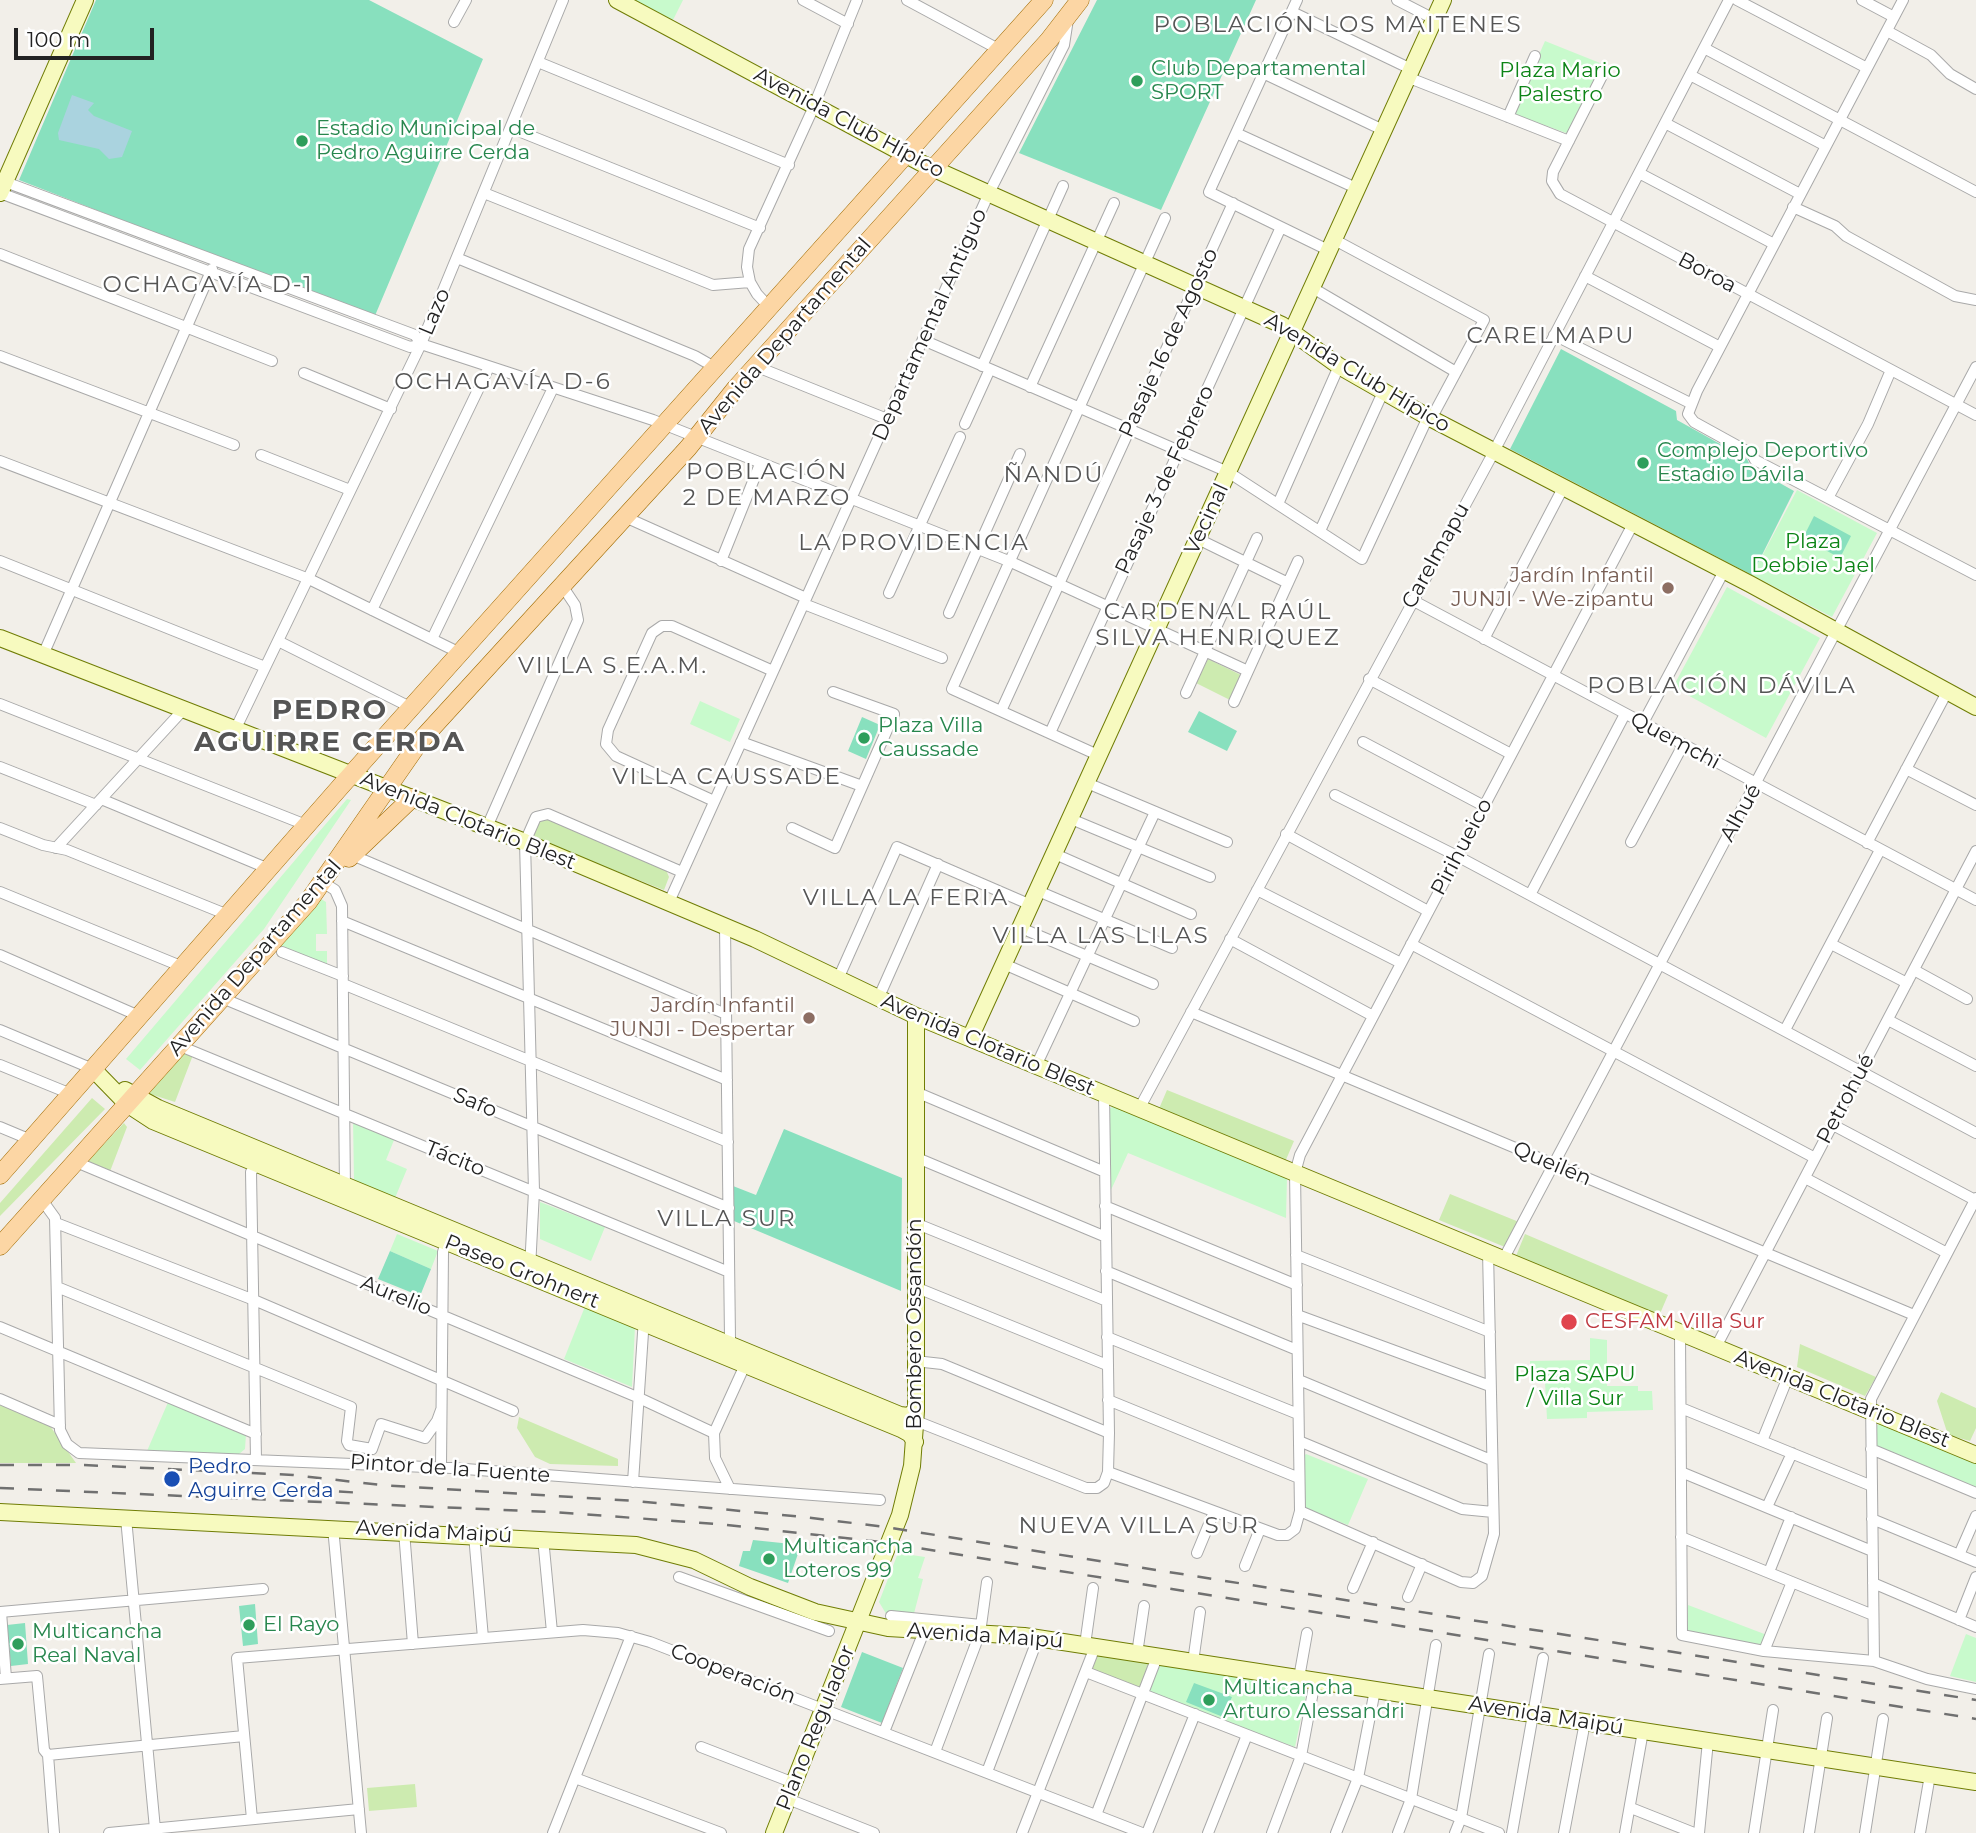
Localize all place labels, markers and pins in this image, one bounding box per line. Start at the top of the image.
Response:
place label: Club Departamental SPORT [1151,56,1367,106]
marker: Club Departamental SPORT [1129,73,1145,89]
place label: Estadio Municipal de Pedro Aguirre Cerda [316,116,535,166]
marker: Estadio Municipal de Pedro Aguirre Cerda [294,133,310,149]
place label: Complejo Deportivo Estadio Dávila [1657,438,1868,488]
marker: Complejo Deportivo Estadio Dávila [1635,455,1651,471]
place label: Jardín Infantil JUNJI - We-zipantu [1451,563,1654,613]
marker: Jardín Infantil JUNJI - We-zipantu [1660,580,1676,596]
place label: Plaza Villa Caussade [878,713,983,763]
marker: Plaza Villa Caussade [856,730,872,746]
place label: Jardín Infantil JUNJI - Despertar [610,993,795,1043]
marker: Jardín Infantil JUNJI - Despertar [801,1010,817,1026]
place label: CESFAM Villa Sur [1585,1309,1765,1335]
marker: CESFAM Villa Sur [1559,1312,1579,1332]
place label: Pedro Aguirre Cerda [188,1454,334,1504]
marker: Pedro Aguirre Cerda [162,1469,182,1489]
place label: Multicancha Loteros 99 [783,1534,913,1584]
marker: Multicancha Loteros 99 [761,1551,777,1567]
place label: El Rayo [263,1612,339,1638]
marker: El Rayo [241,1617,257,1633]
place label: Multicancha Real Naval [32,1619,162,1669]
marker: Multicancha Real Naval [10,1636,26,1652]
place label: Multicancha Arturo Alessandri [1223,1675,1405,1725]
marker: Multicancha Arturo Alessandri [1201,1692,1217,1708]

